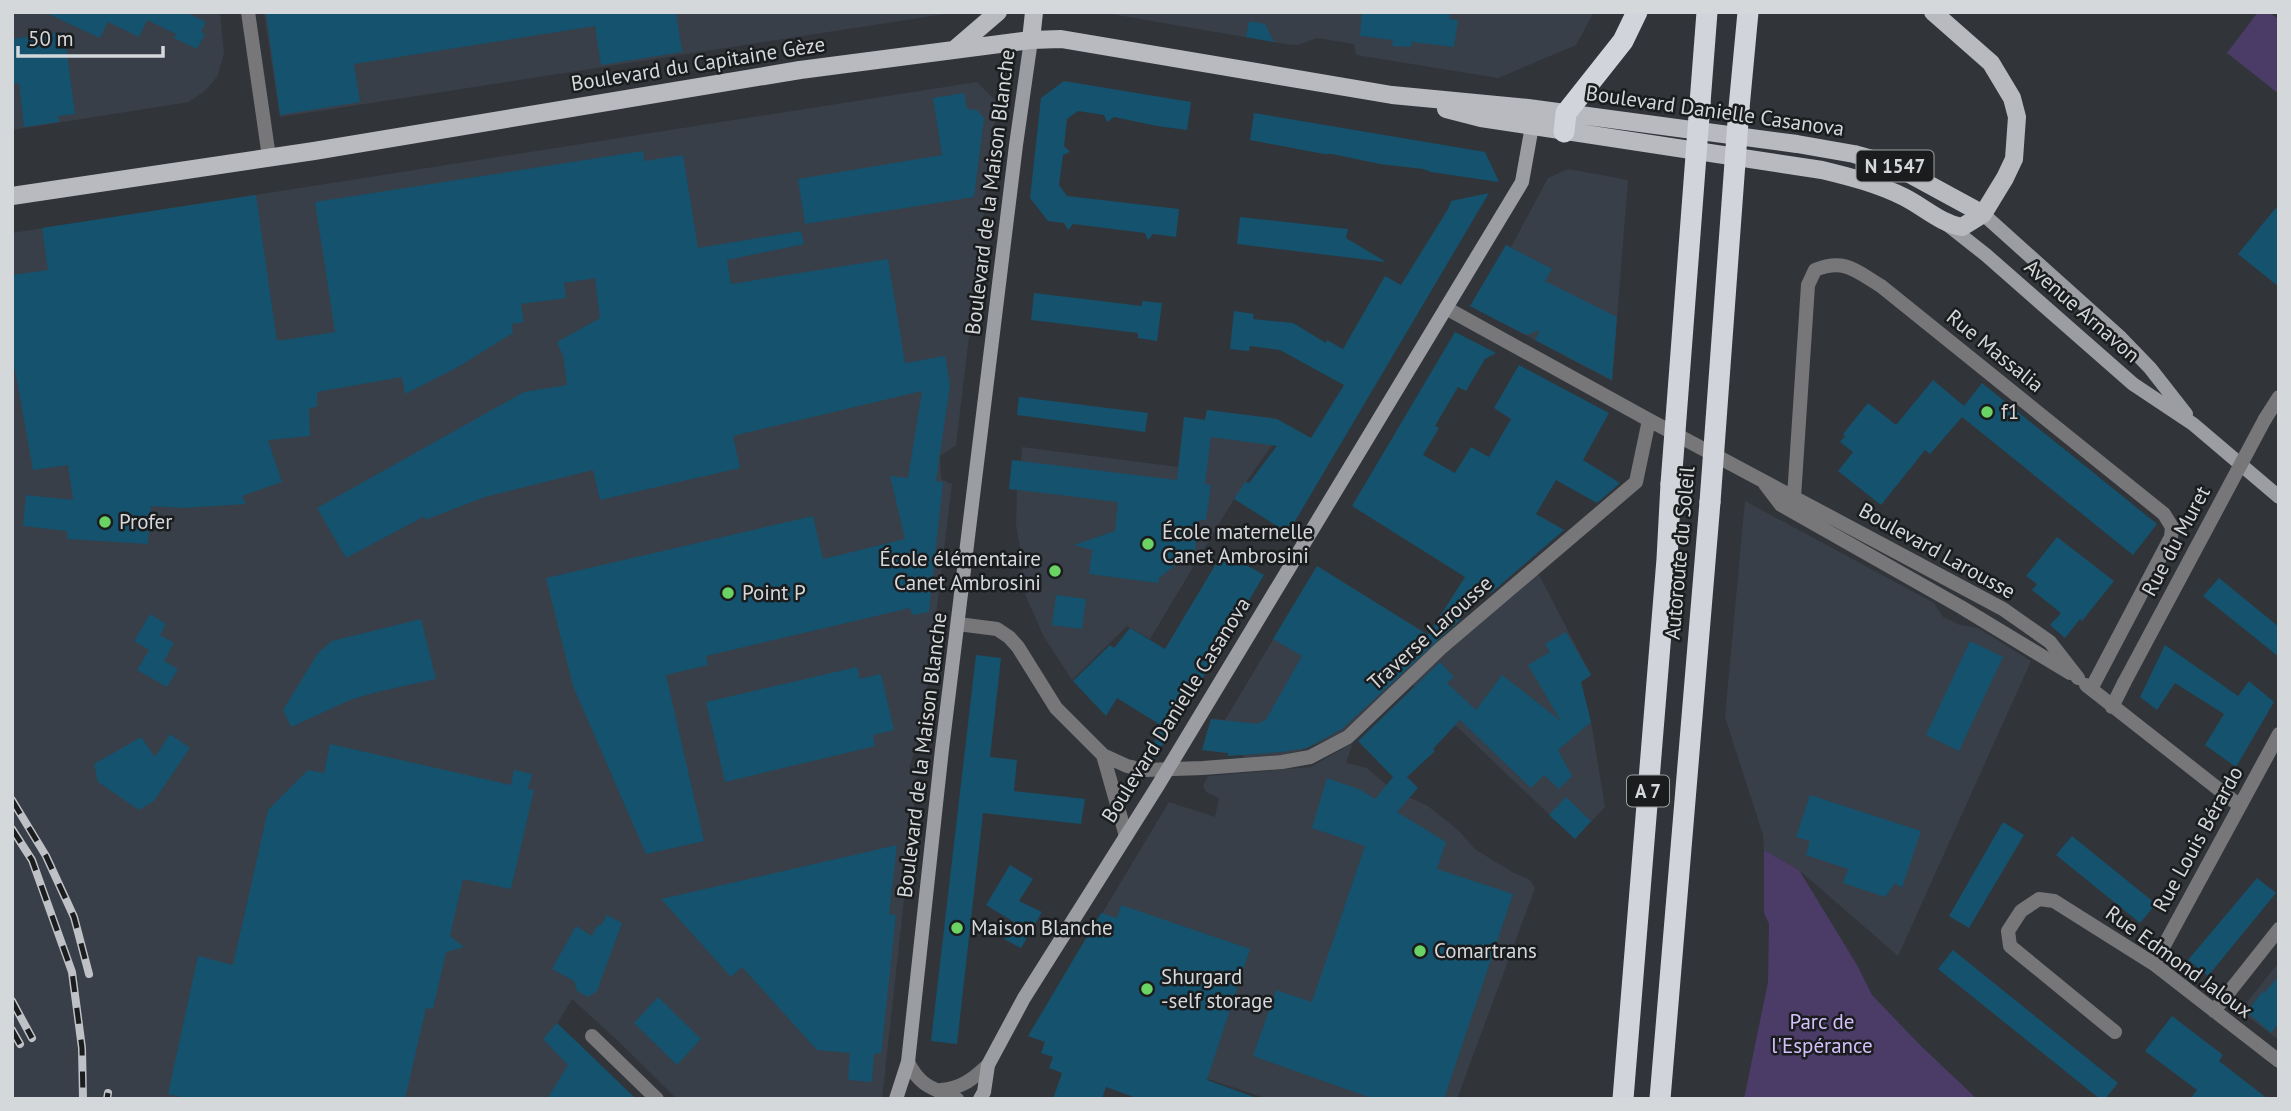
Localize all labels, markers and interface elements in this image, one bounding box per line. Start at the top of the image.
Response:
scale bar [18,14,163,58]
text: 50 m [28,25,74,52]
street label: Boulevard du Capitaine Gèze [569,30,827,97]
street label: Boulevard de la Maison Blanche [959,48,1020,336]
street label: Boulevard Danielle Casanova [1584,79,1846,142]
road number: N 1547 [1856,150,1934,182]
street label: Avenue Arnavon [2019,253,2146,368]
street label: Rue Massalia [1941,303,2049,398]
place label: f1 [2001,398,2019,425]
marker: f1 [1979,404,1995,420]
street label: Autoroute du Soleil [1658,465,1701,641]
street label: Rue du Muret [2135,481,2216,601]
street label: Boulevard Larousse [1854,496,2020,605]
place label: Profer [119,508,172,535]
marker: Profer [97,514,113,530]
place label: École maternelle Canet Ambrosini [1162,518,1313,569]
marker: École maternelle Canet Ambrosini [1140,536,1156,552]
place label: École élémentaire Canet Ambrosini [879,545,1041,596]
marker: École élémentaire Canet Ambrosini [1047,563,1063,579]
street label: Traverse Larousse [1362,569,1498,696]
place label: Point P [742,579,806,606]
marker: Point P [720,585,736,601]
street label: Boulevard Danielle Casanova [1095,592,1256,827]
street label: Boulevard de la Maison Blanche [891,611,952,899]
street label: Rue Louis Bérardo [2146,761,2249,916]
road number: A 7 [1627,776,1669,806]
street label: Rue Edmond Jaloux [2100,899,2258,1024]
place label: Maison Blanche [971,914,1113,941]
marker: Maison Blanche [949,920,965,936]
place label: Comartrans [1434,937,1537,964]
marker: Comartrans [1412,943,1428,959]
place label: Shurgard -self storage [1161,963,1273,1014]
marker: Shurgard -self storage [1139,981,1155,997]
park label: Parc de l'Espérance [1771,1008,1873,1059]

